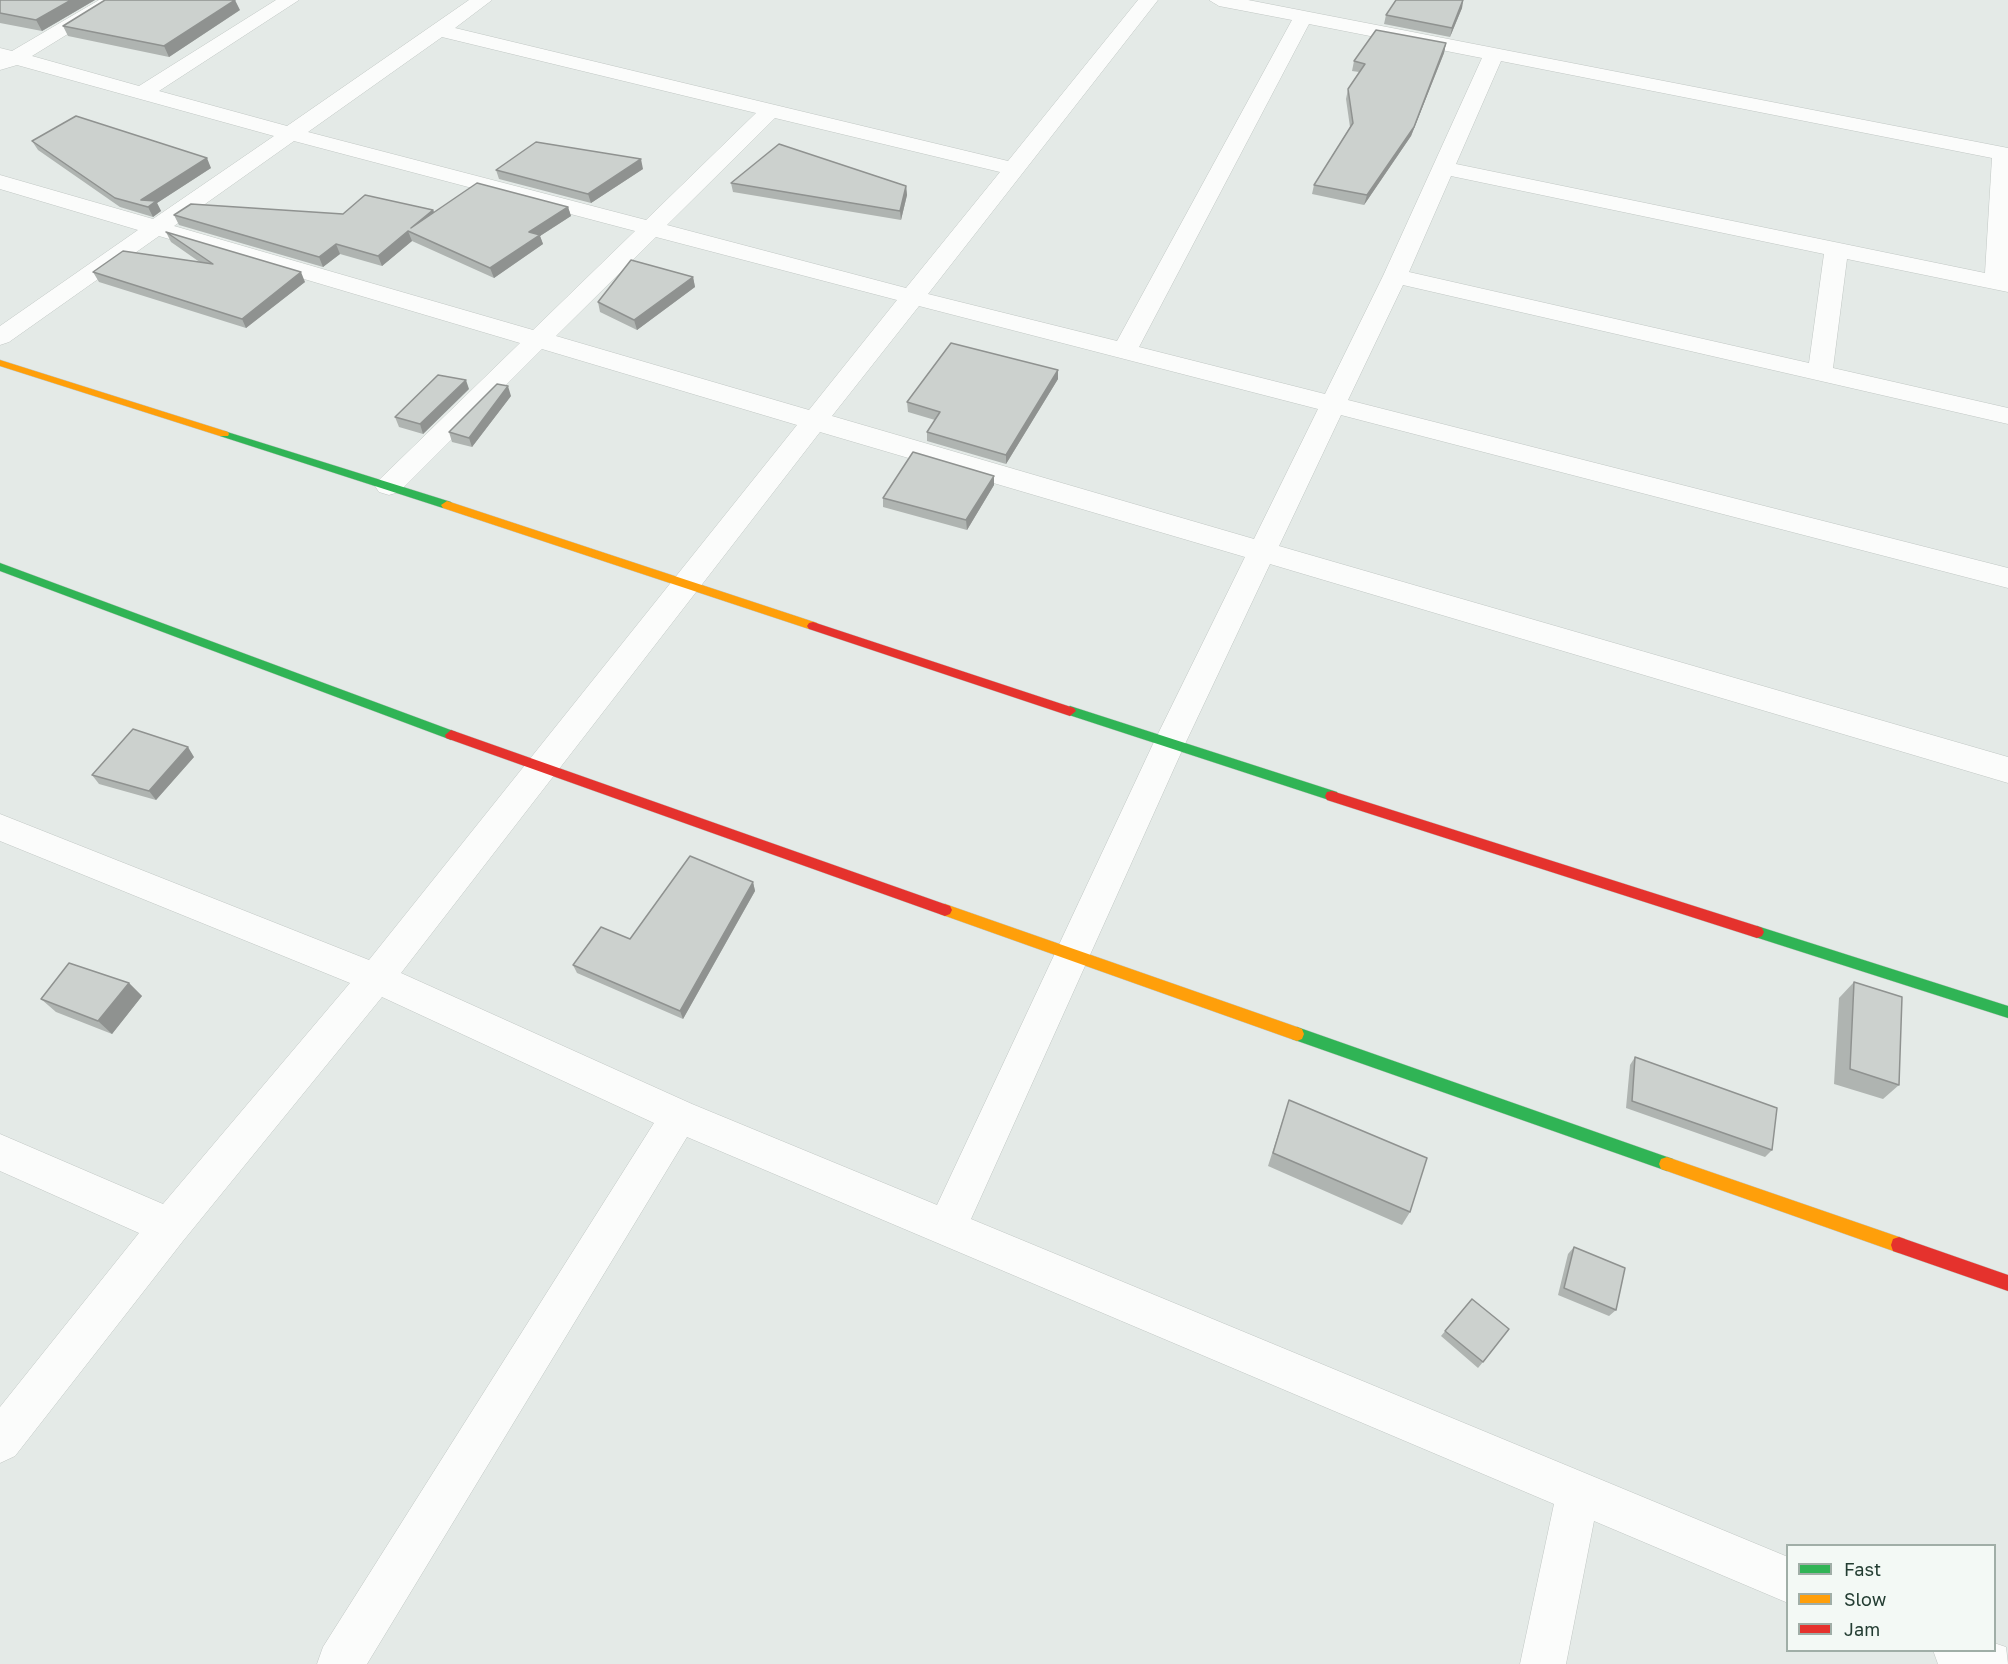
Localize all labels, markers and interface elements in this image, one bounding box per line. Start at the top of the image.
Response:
legend [1786,1544,1996,1652]
text: Fast [1844,1558,1881,1580]
text: Slow [1844,1588,1886,1610]
text: Jam [1844,1618,1880,1640]

